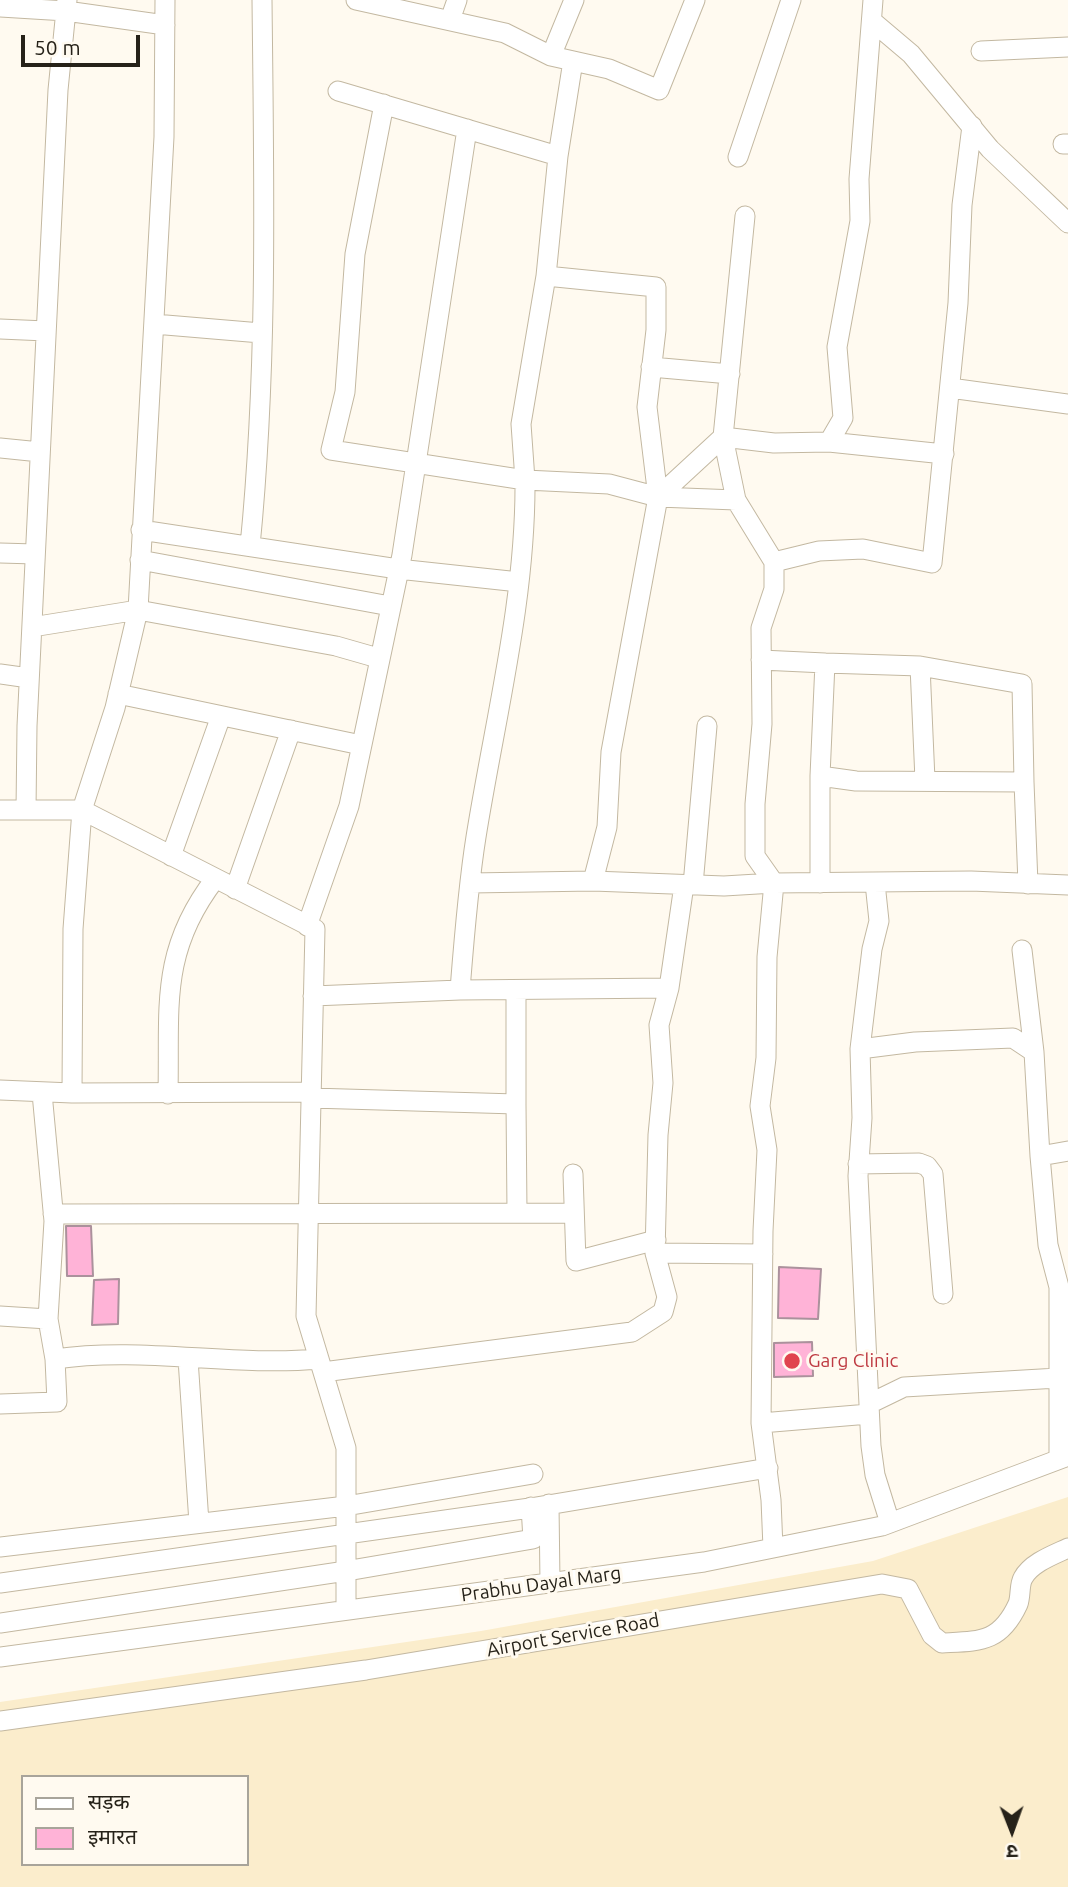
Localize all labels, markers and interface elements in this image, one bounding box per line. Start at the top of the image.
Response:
scale bar [24,21,144,65]
text: 50 m [34,35,81,59]
place label: Garg Clinic [808,1350,898,1372]
marker: Garg Clinic [782,1351,802,1371]
street label: Prabhu Dayal Marg [460,1561,622,1607]
street label: Airport Service Road [485,1609,661,1661]
legend [21,1775,248,1866]
text: सड़क [88,1789,130,1813]
north arrow [977,1796,1047,1866]
text: इमारत [88,1824,137,1848]
text: उ [1007,1841,1018,1863]

